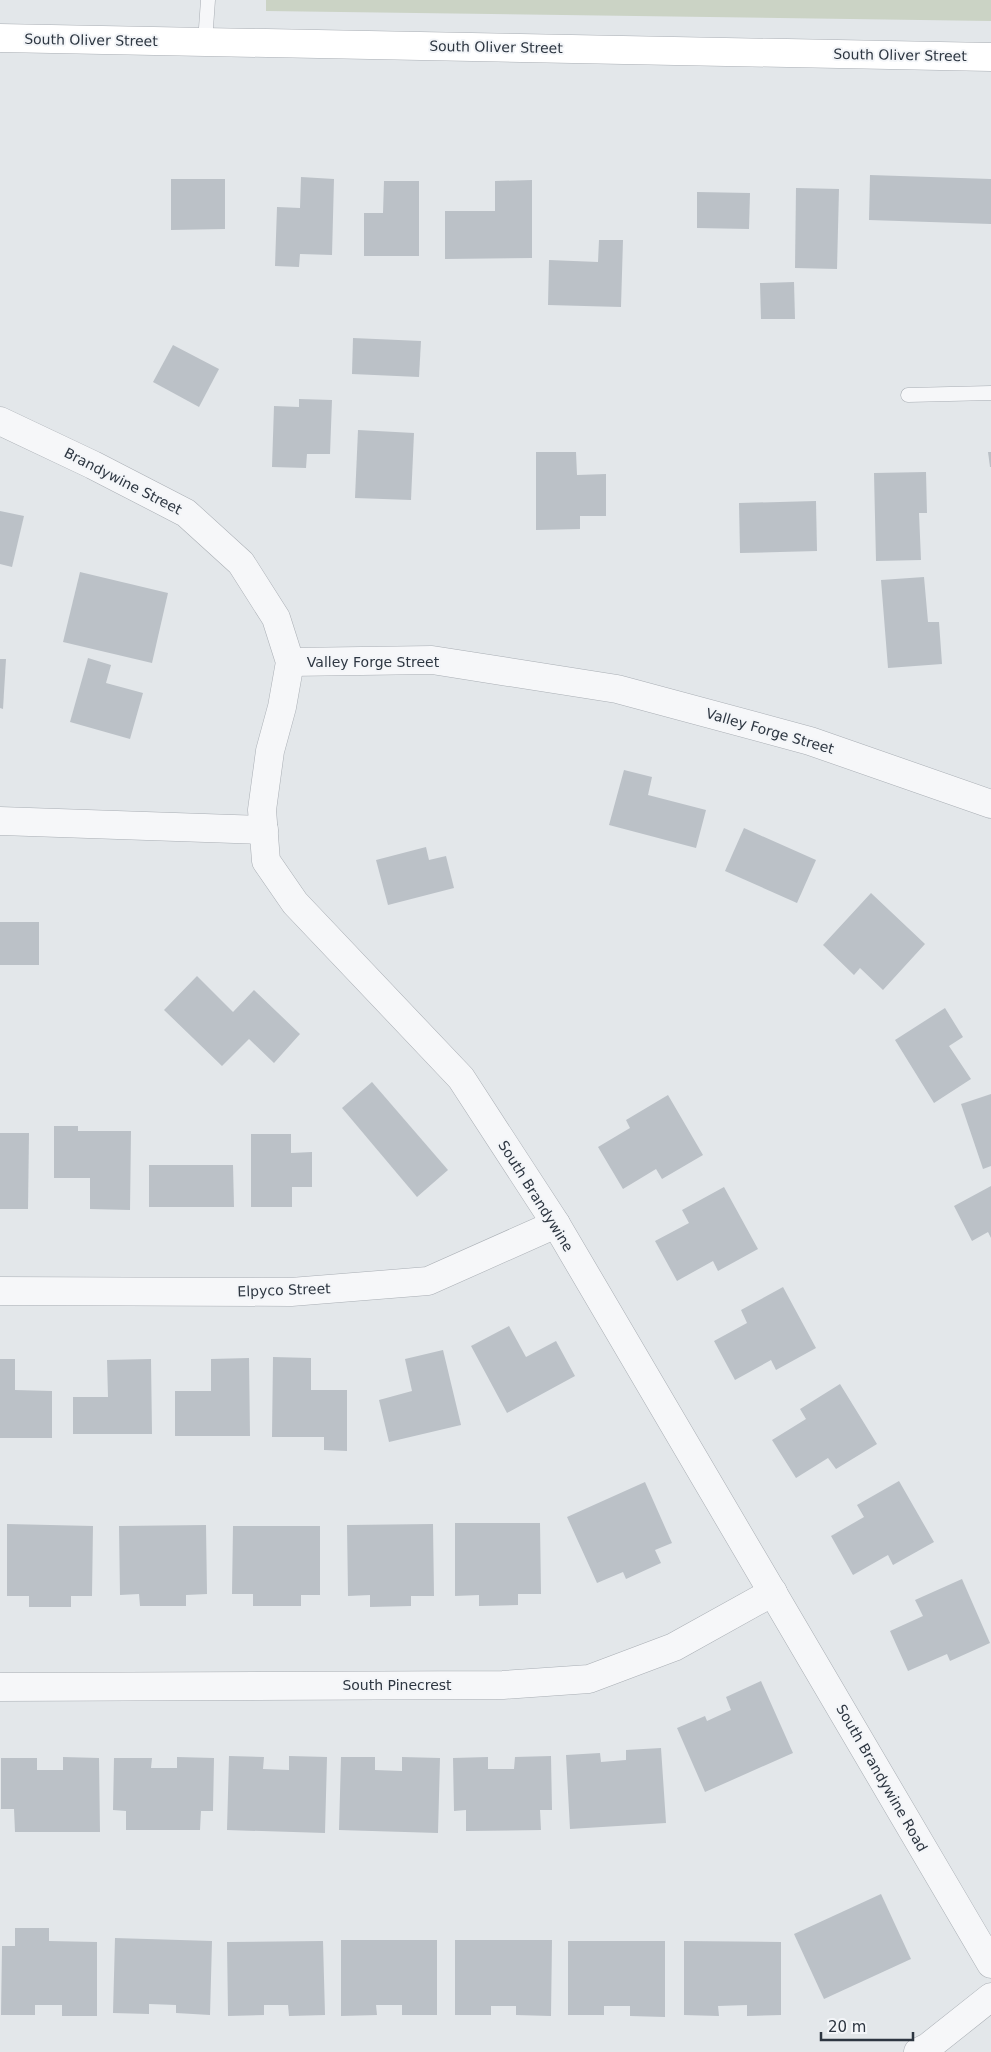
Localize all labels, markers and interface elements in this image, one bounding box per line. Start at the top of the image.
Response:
street label: South Oliver Street [24,31,158,49]
street label: South Oliver Street [429,38,563,56]
street label: South Oliver Street [833,46,967,64]
street label: Brandywine Street [62,444,185,518]
street label: Valley Forge Street [307,654,440,670]
street label: Valley Forge Street [704,705,836,757]
street label: South Brandywine [495,1138,577,1254]
street label: Elpyco Street [237,1280,331,1300]
street label: South Pinecrest [342,1677,452,1693]
street label: South Brandywine Road [833,1701,931,1855]
scale bar [821,2010,914,2042]
text: 20 m [828,2018,866,2036]

